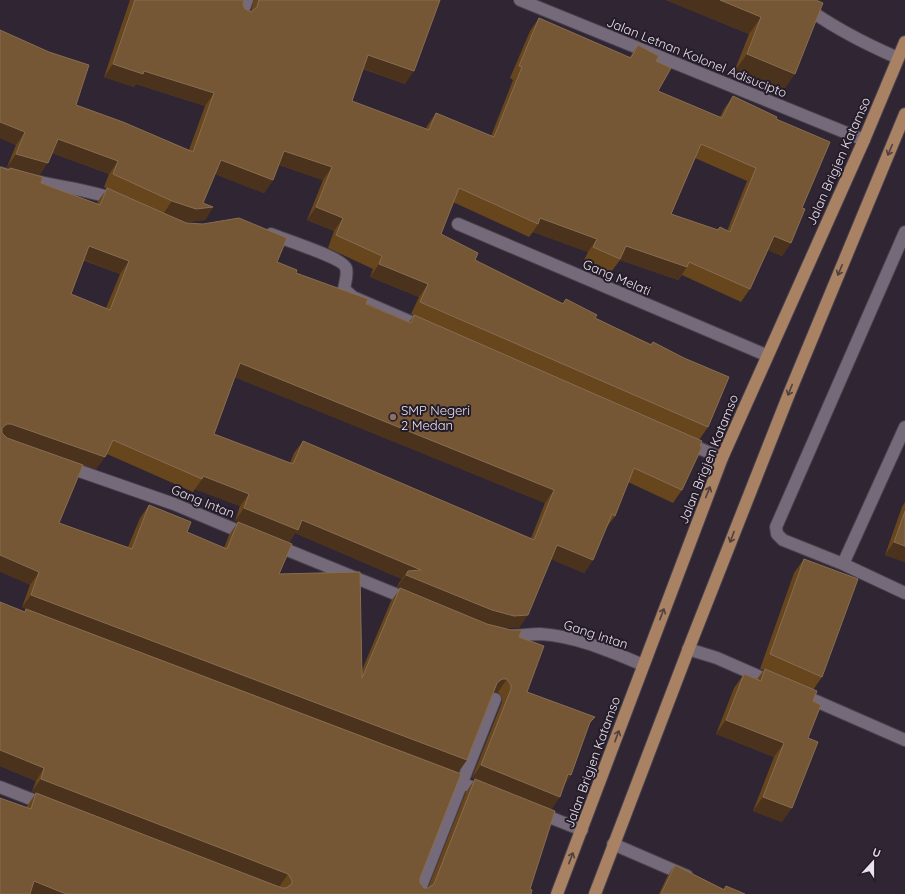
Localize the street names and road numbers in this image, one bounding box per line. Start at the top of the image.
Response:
street label: Jalan Letnan Kolonel Adisucipto [605,13,790,101]
street label: Jalan Brigjen Katamso [803,94,874,227]
street label: Gang Melati [581,255,653,299]
street label: Jalan Brigjen Katamso [675,392,741,526]
street label: Gang Intan [169,481,237,521]
street label: Gang Intan [562,616,630,652]
street label: Jalan Brigjen Katamso [561,694,623,830]

